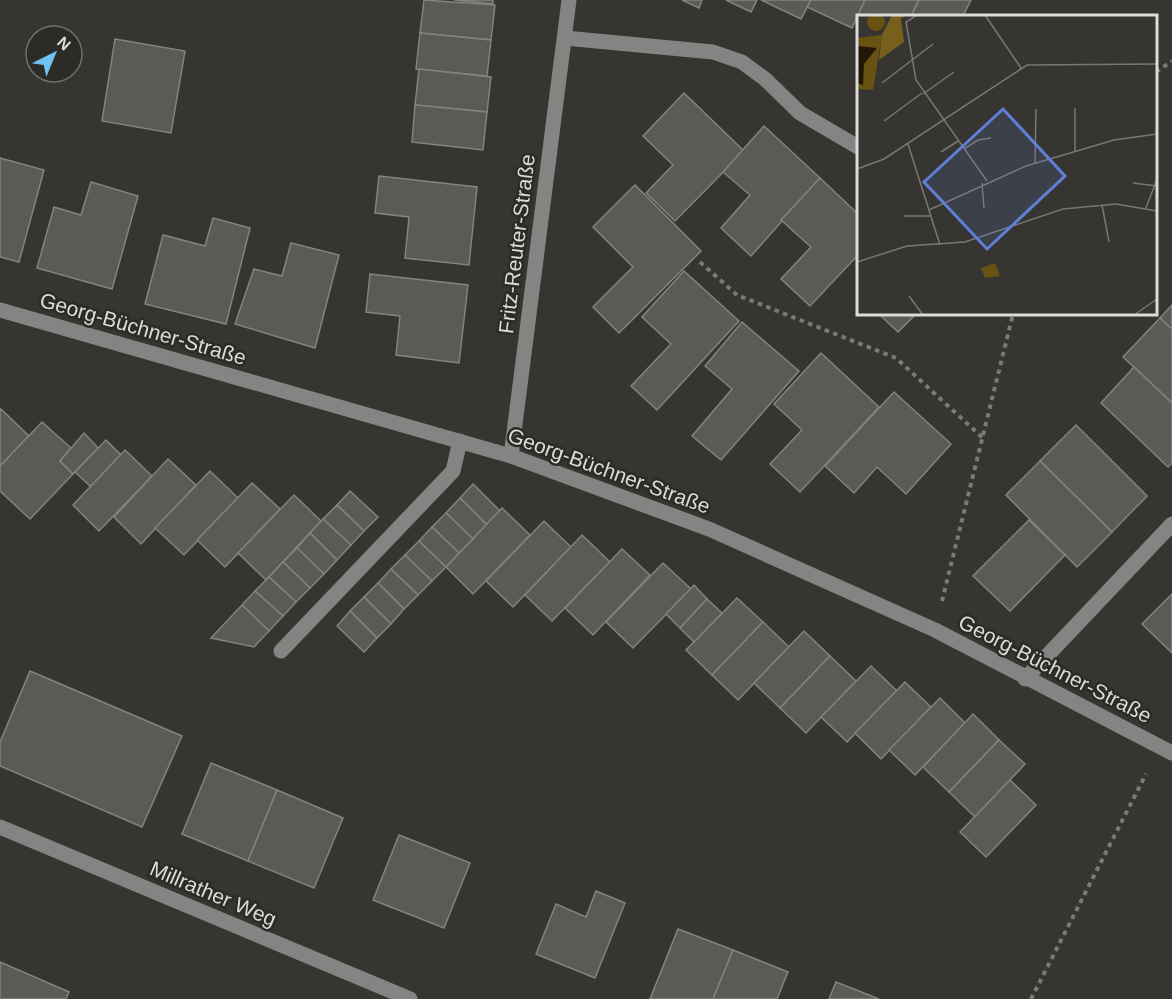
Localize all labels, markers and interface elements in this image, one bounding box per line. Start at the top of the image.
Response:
inset map [857,15,1157,315]
north arrow [24,24,84,84]
text: N [54,33,74,54]
street label: Fritz-Reuter-Straße [494,153,539,335]
street label: Georg-Büchner-Straße [37,288,249,369]
street label: Georg-Büchner-Straße [505,423,713,518]
street label: Georg-Büchner-Straße [955,610,1156,727]
street label: Millrather Weg [147,857,280,930]

